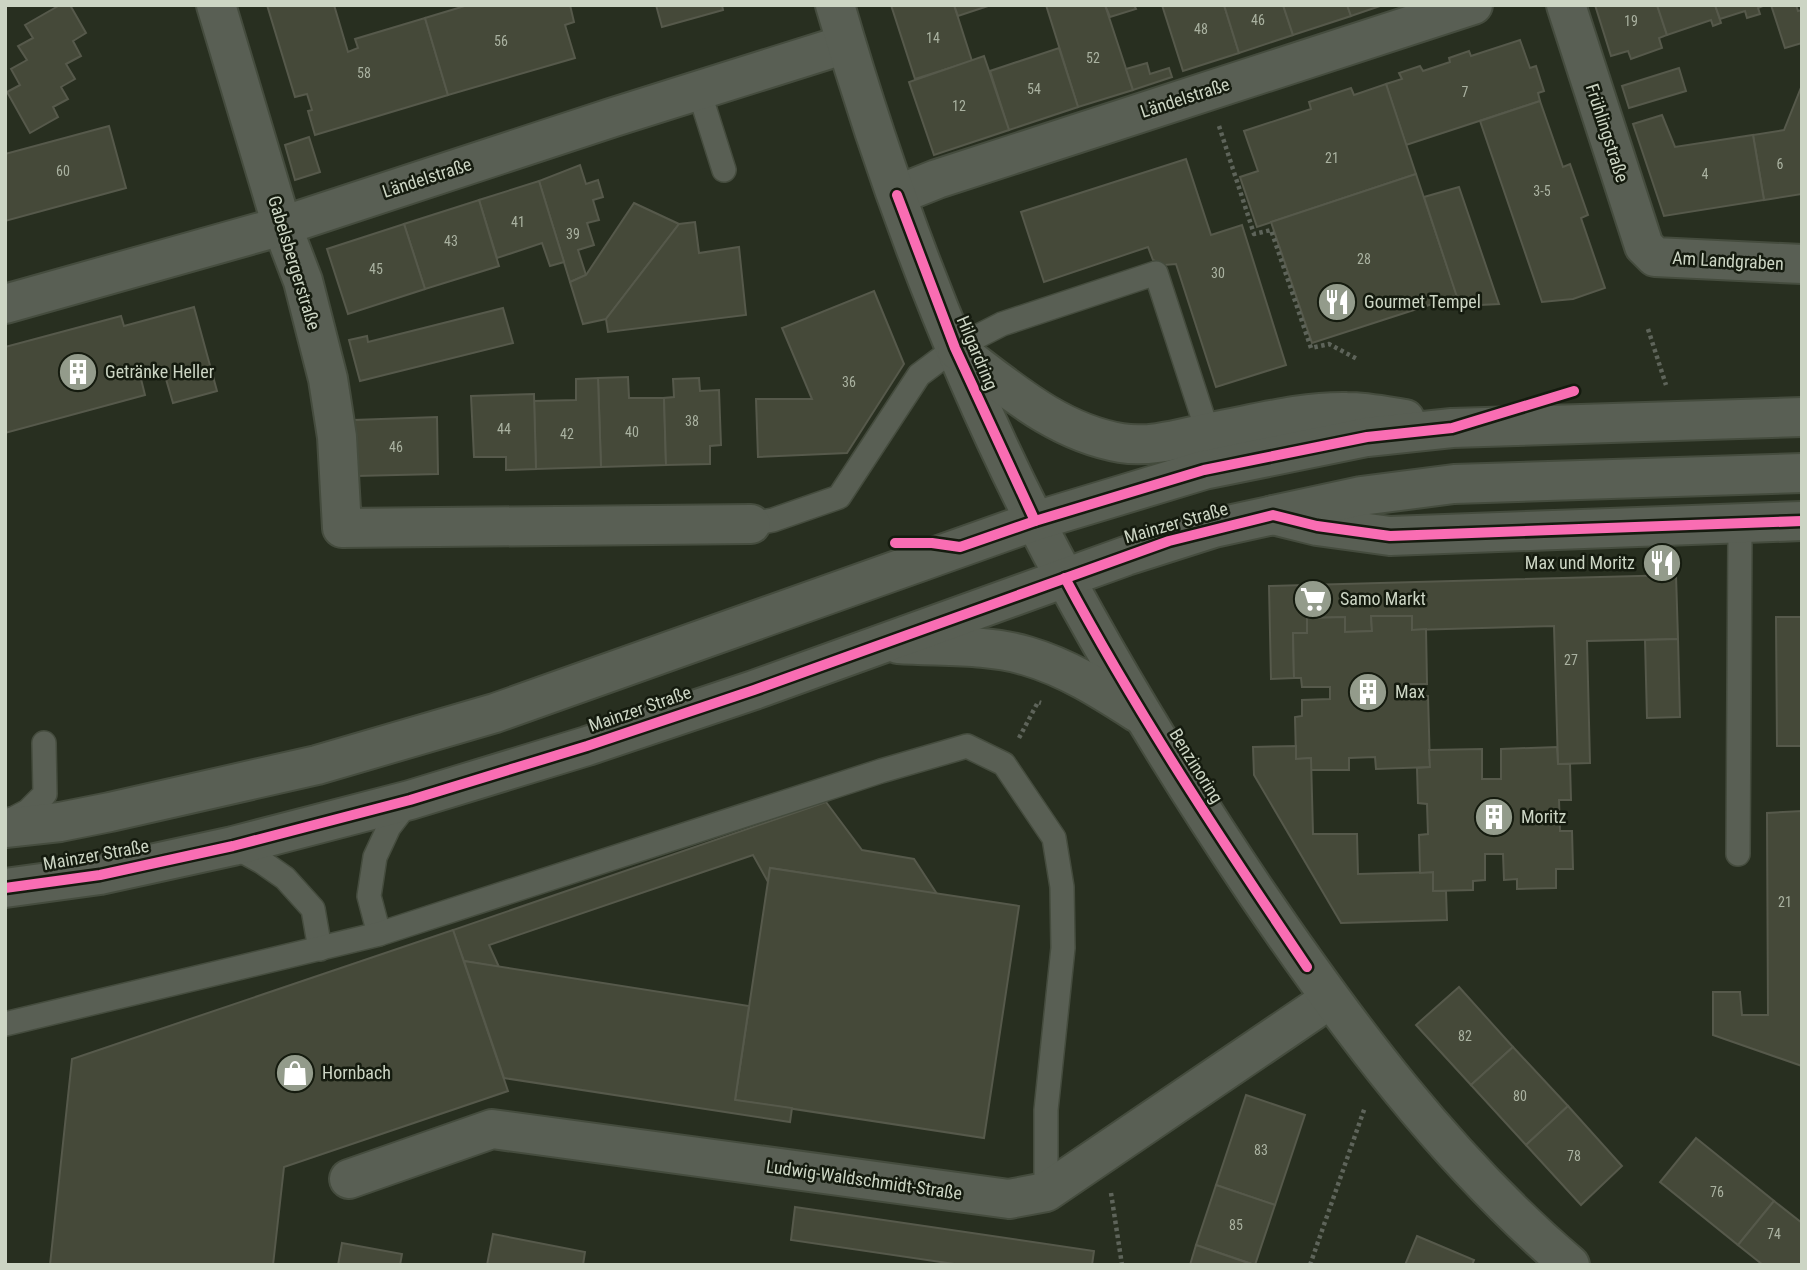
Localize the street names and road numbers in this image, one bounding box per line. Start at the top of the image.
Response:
street label: Ländelstraße [1138,73,1232,122]
street label: Frühlingstraße [1582,81,1633,185]
street label: Ländelstraße [380,153,474,202]
street label: Gabelsbergerstraße [264,193,325,333]
street label: Am Landgraben [1672,247,1784,274]
street label: Hilgardring [952,313,1002,393]
street label: Mainzer Straße [1121,498,1230,547]
street label: Mainzer Straße [586,681,694,736]
street label: Benzinoring [1165,725,1228,807]
street label: Mainzer Straße [41,835,150,874]
street label: Ludwig-Waldschmidt-Straße [765,1155,964,1204]

